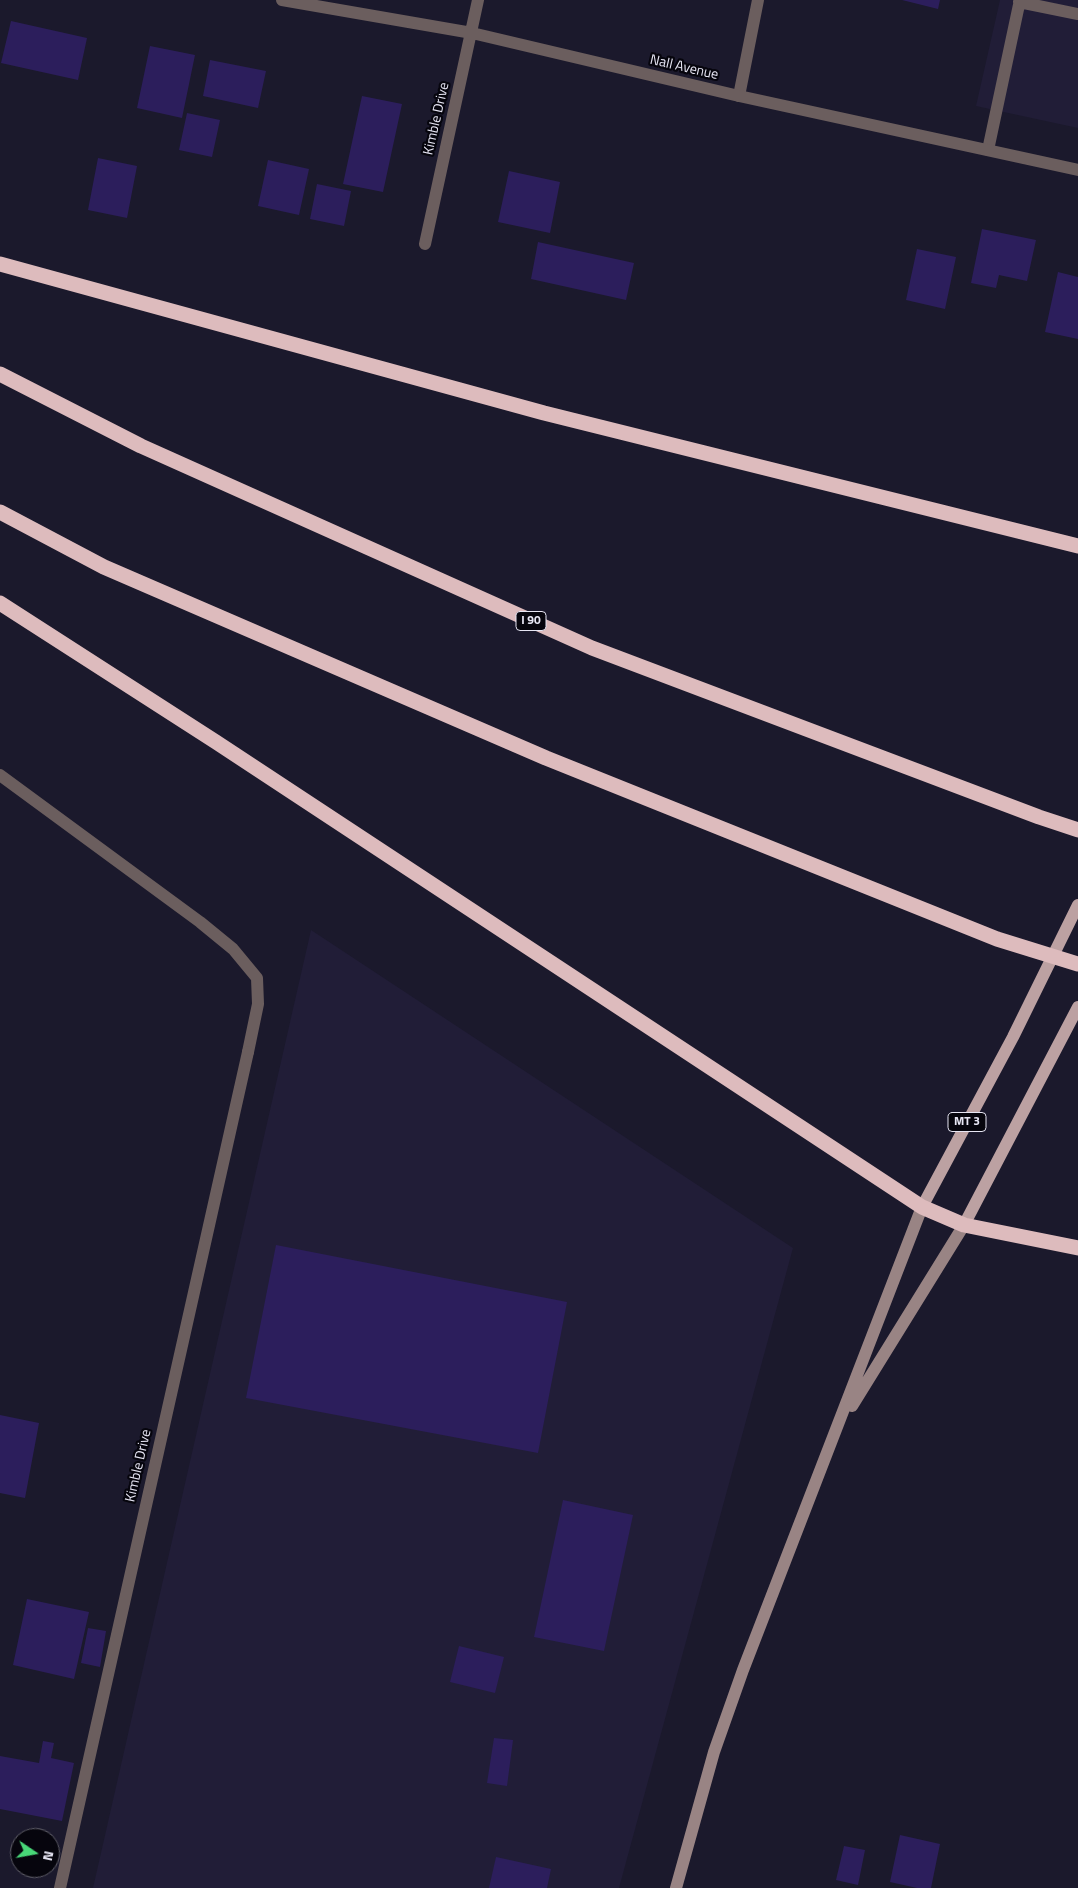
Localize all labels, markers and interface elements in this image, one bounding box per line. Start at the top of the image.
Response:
street label: Nall Avenue [648,52,720,84]
street label: Kimble Drive [420,81,454,157]
road number: I 90 [516,612,546,630]
road number: MT 3 [948,1112,986,1132]
street label: Kimble Drive [122,1428,156,1504]
north arrow [10,1828,60,1878]
text: N [38,1849,60,1863]

